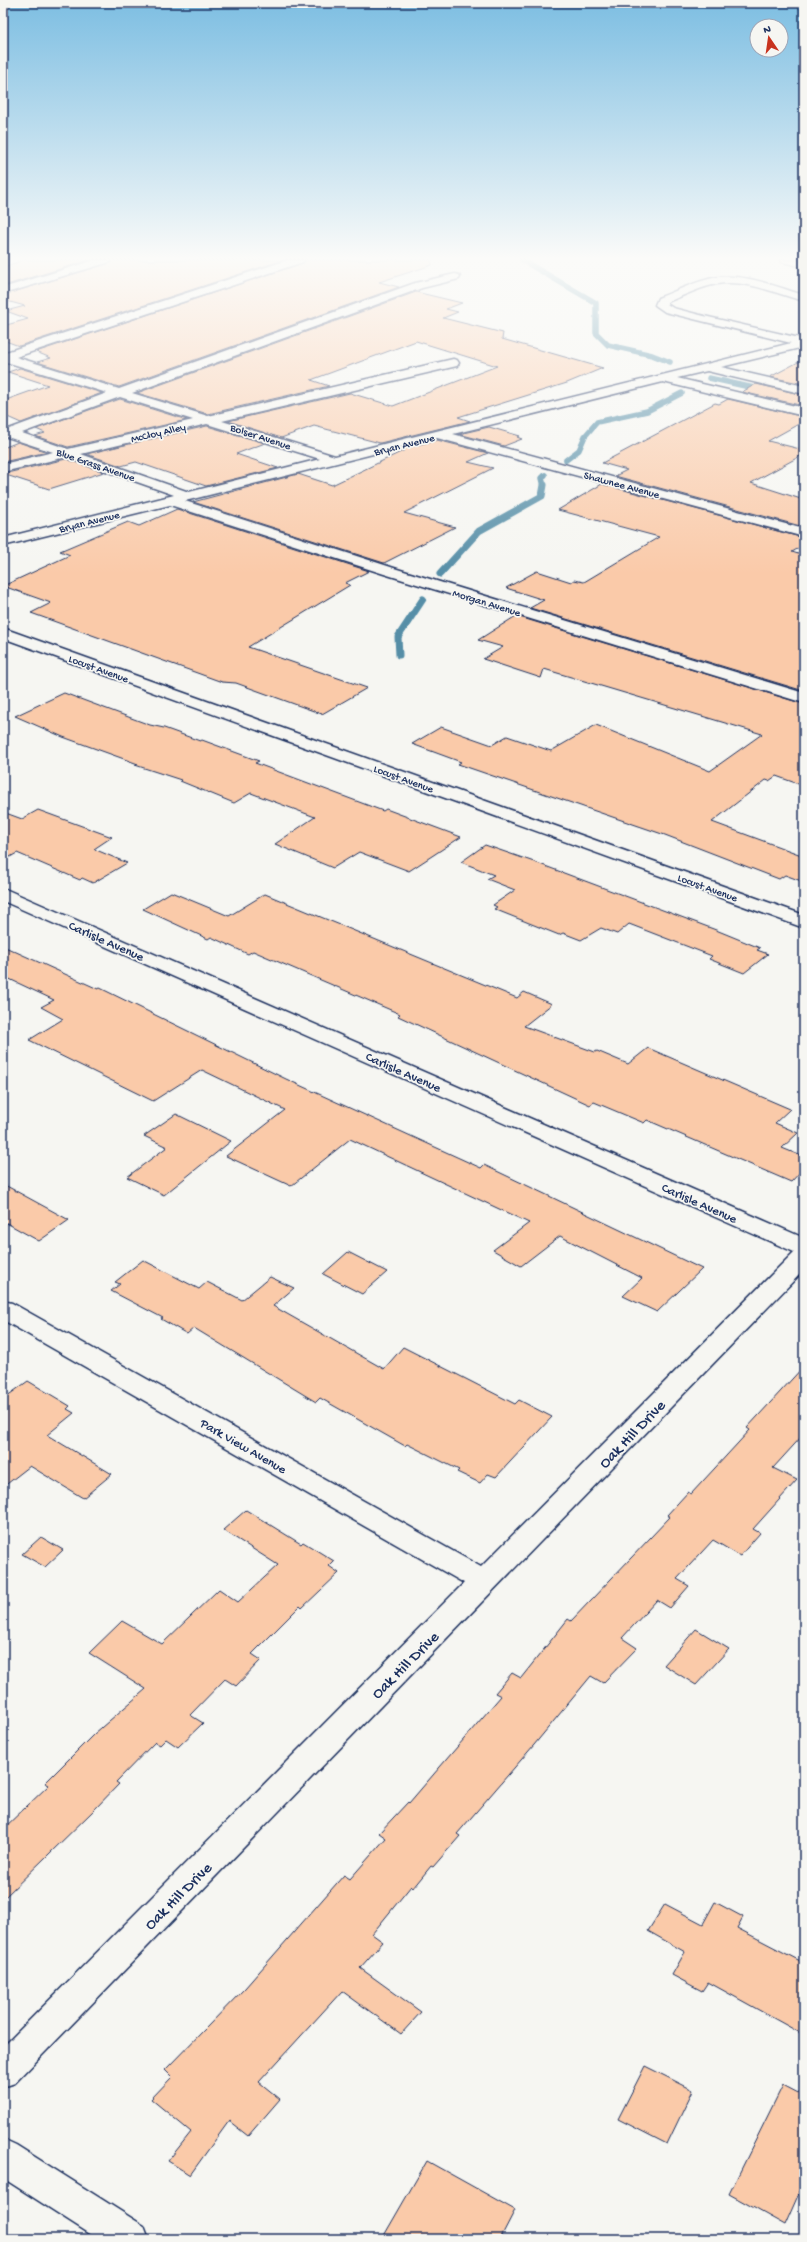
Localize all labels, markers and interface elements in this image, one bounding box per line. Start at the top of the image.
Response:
north arrow [749,18,789,58]
text: N [762,24,772,37]
street label: McCloy Alley [130,422,188,446]
street label: Bolser Avenue [228,422,293,453]
street label: Bryan Avenue [372,433,436,459]
street label: Blue Grass Avenue [54,447,136,485]
street label: Shawnee Avenue [582,470,661,502]
street label: Bryan Avenue [57,510,121,536]
street label: Morgan Avenue [451,588,522,620]
street label: Locust Avenue [67,653,130,686]
street label: Locust Avenue [372,763,435,796]
street label: Locust Avenue [676,872,739,905]
street label: Carlisle Avenue [66,919,146,966]
street label: Carlisle Avenue [363,1050,443,1097]
street label: Carlisle Avenue [659,1181,739,1228]
street label: Oak Hill Drive [596,1397,671,1474]
street label: Park View Avenue [196,1416,289,1478]
street label: Oak Hill Drive [369,1628,445,1704]
street label: Oak Hill Drive [142,1859,218,1935]

